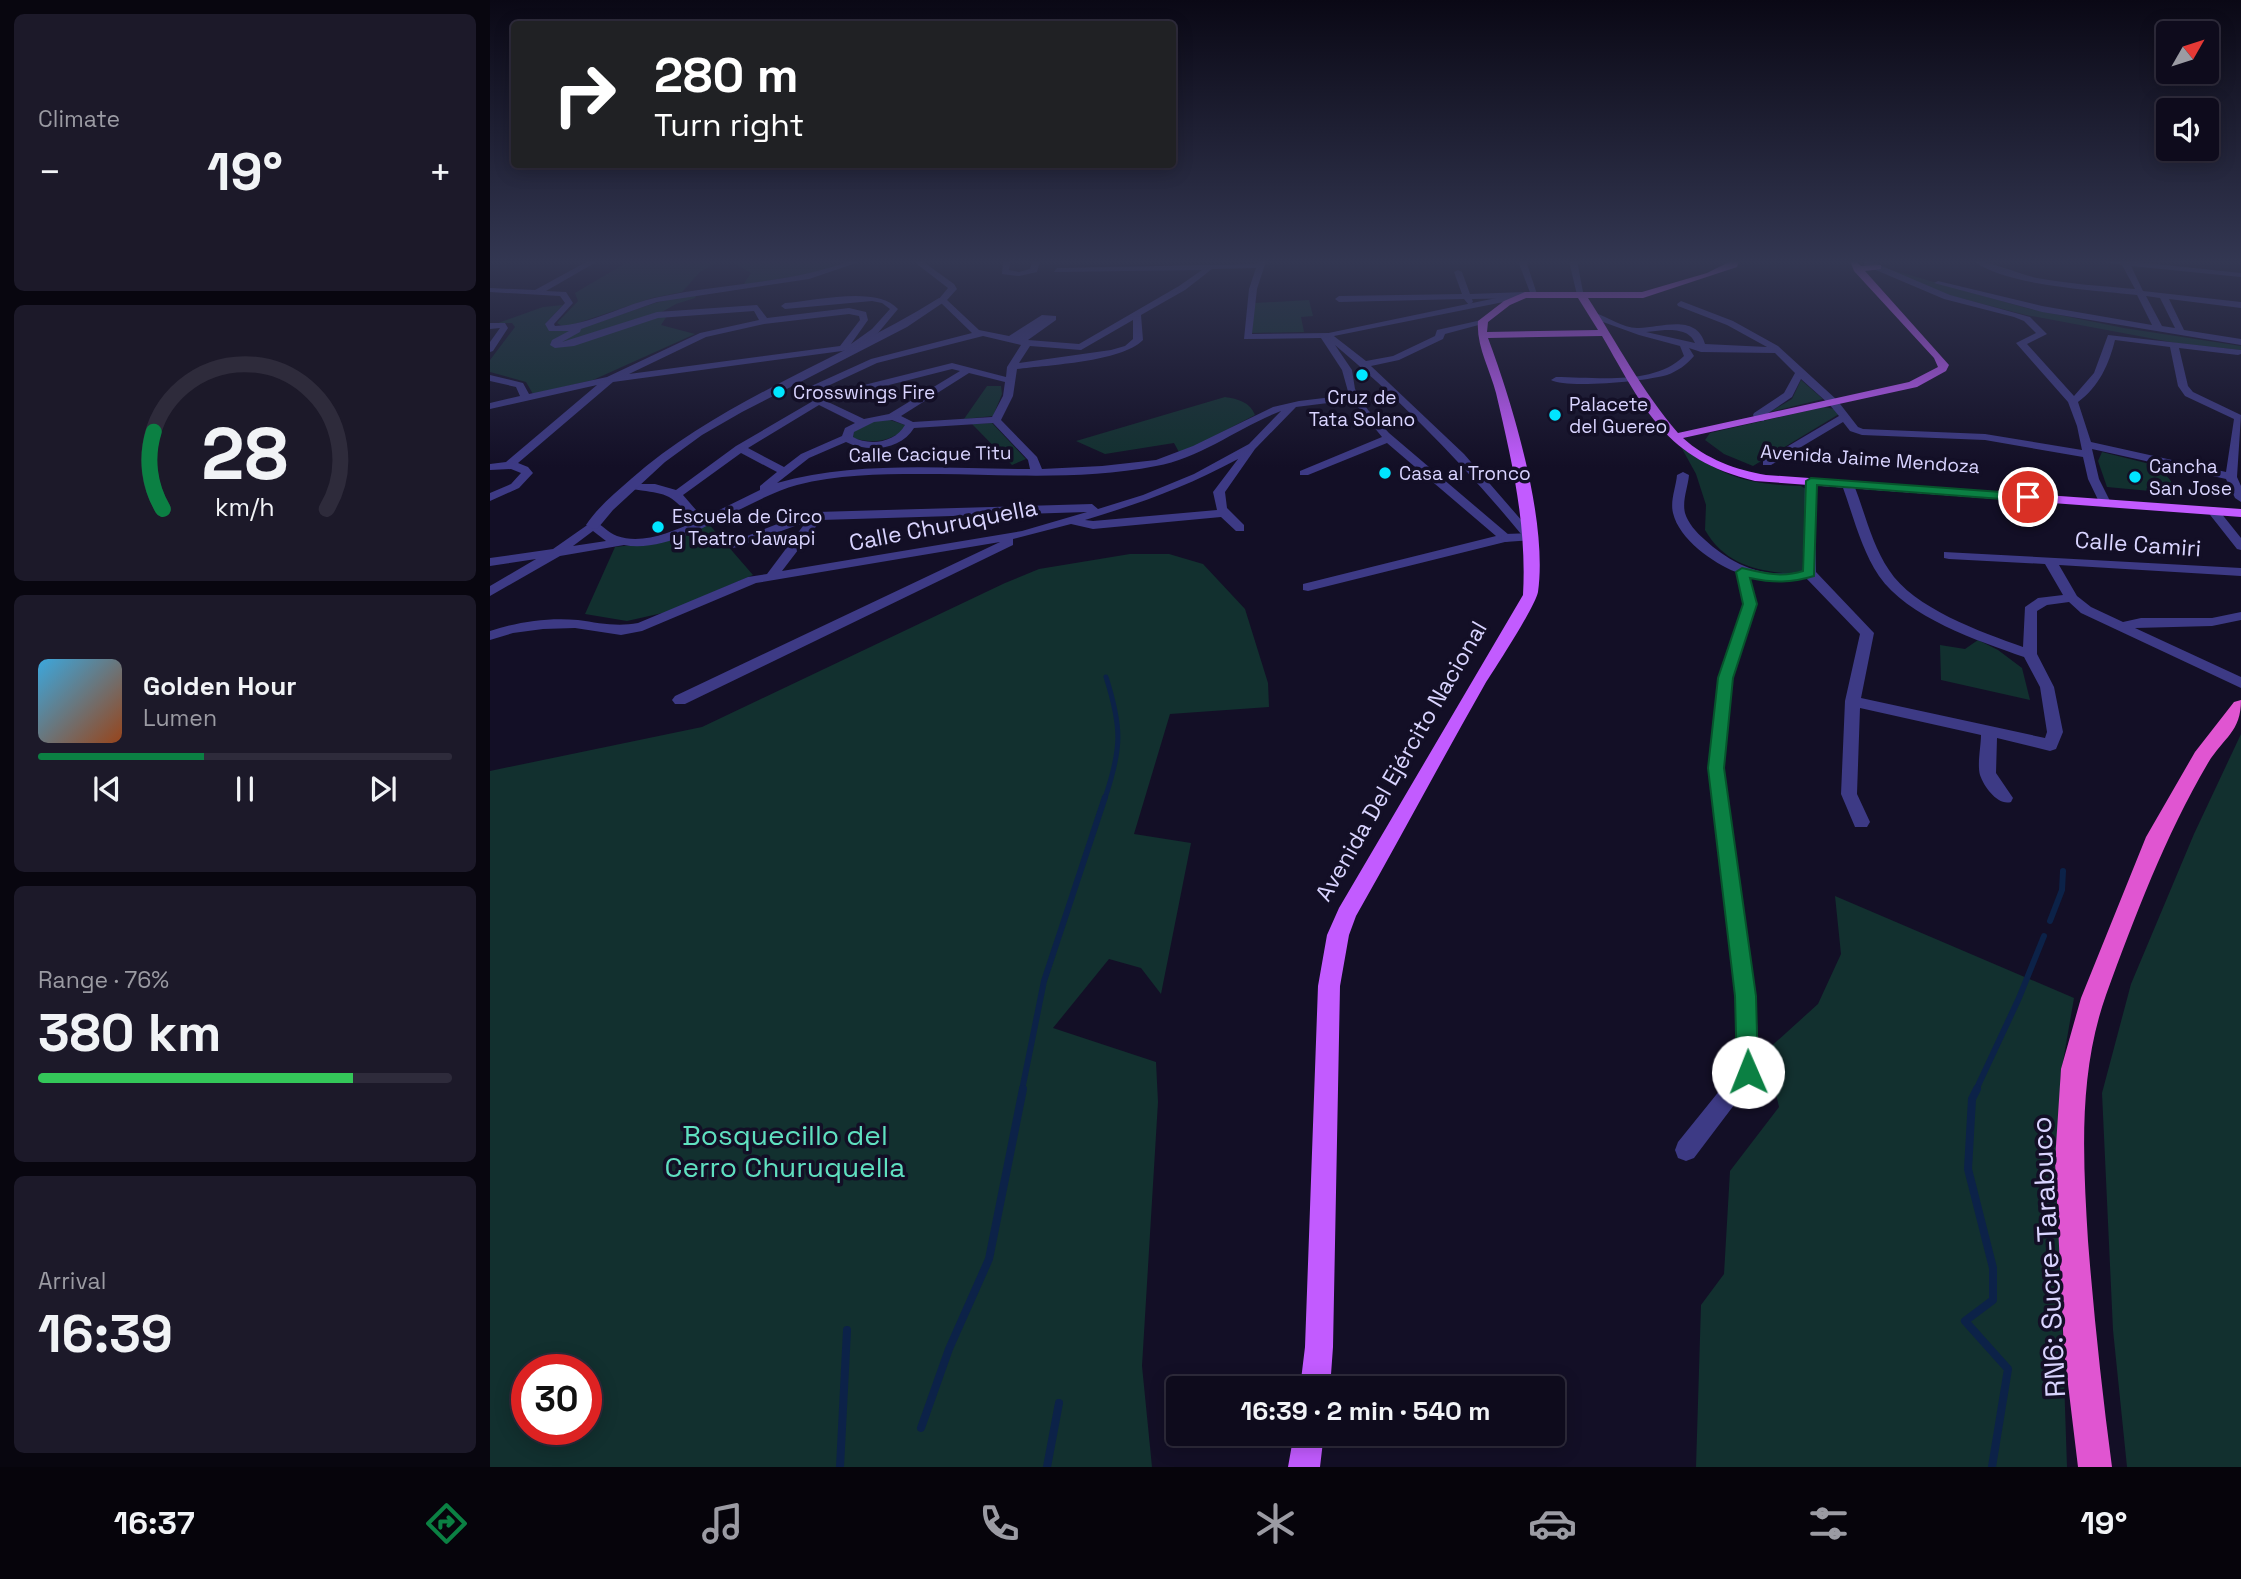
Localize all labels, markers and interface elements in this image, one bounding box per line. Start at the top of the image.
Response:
north arrow [2156,21,2219,84]
map controls [2156,21,2219,161]
text: 280 m [654,44,799,106]
icon: right [539,49,630,140]
button: sound [2156,98,2219,161]
text: Climate [38,104,120,134]
text: Turn right [654,105,804,145]
text: 19° [207,139,283,205]
text: − [38,148,62,196]
text: + [428,148,452,196]
marker: Cruz de Tata Solano [1354,367,1370,383]
place label: Crosswings Fire [793,380,935,405]
marker: Crosswings Fire [771,384,787,400]
place label: Cruz de Tata Solano [1309,385,1415,432]
place label: Palacete del Guereo [1569,392,1667,439]
text: 28 [202,407,288,500]
marker: Palacete del Guereo [1547,407,1563,423]
street label: Avenida Jaime Mendoza [1760,439,1981,479]
street label: Calle Cacique Titu [848,440,1012,468]
place label: Cancha San Jose [2149,454,2232,501]
place label: Casa al Tronco [1399,461,1531,486]
marker: Casa al Tronco [1377,465,1393,481]
pin [1998,467,2058,527]
marker: Cancha San Jose [2127,469,2143,485]
icon: arrive [2009,478,2047,516]
text: km/h [215,491,275,523]
street label: Calle Churuquella [846,492,1040,558]
place label: Escuela de Circo y Teatro Jawapi [672,504,823,551]
marker: Escuela de Circo y Teatro Jawapi [650,519,666,535]
street label: Calle Camiri [2074,525,2202,563]
street label: Avenida Del Ejército Nacional [1308,616,1494,906]
text: Golden Hour [143,669,297,703]
text: Lumen [143,703,217,733]
icon: previous [88,770,126,808]
icon: pause [226,770,264,808]
icon: next [364,770,402,808]
text: Range · 76% [38,965,169,995]
text: 380 km [38,1000,221,1066]
position arrow [1711,1035,1785,1109]
street label: RN6: Sucre-Tarabuco [2023,1116,2073,1398]
park label: Bosquecillo del Cerro Churuquella [665,1117,905,1185]
text: Arrival [38,1266,106,1296]
text: 16:39 [38,1301,173,1367]
speed limit sign: 30 [511,1354,602,1445]
text: 16:39 · 2 min · 540 m [1240,1394,1491,1428]
icon: directions [422,1499,471,1548]
icon: music [698,1499,747,1548]
icon: phone [975,1499,1024,1548]
icon: climate [1251,1499,1300,1548]
icon: car [1528,1499,1577,1548]
icon: filters [1804,1499,1853,1548]
text: 16:37 [114,1503,195,1543]
text: 19° [2080,1503,2127,1543]

